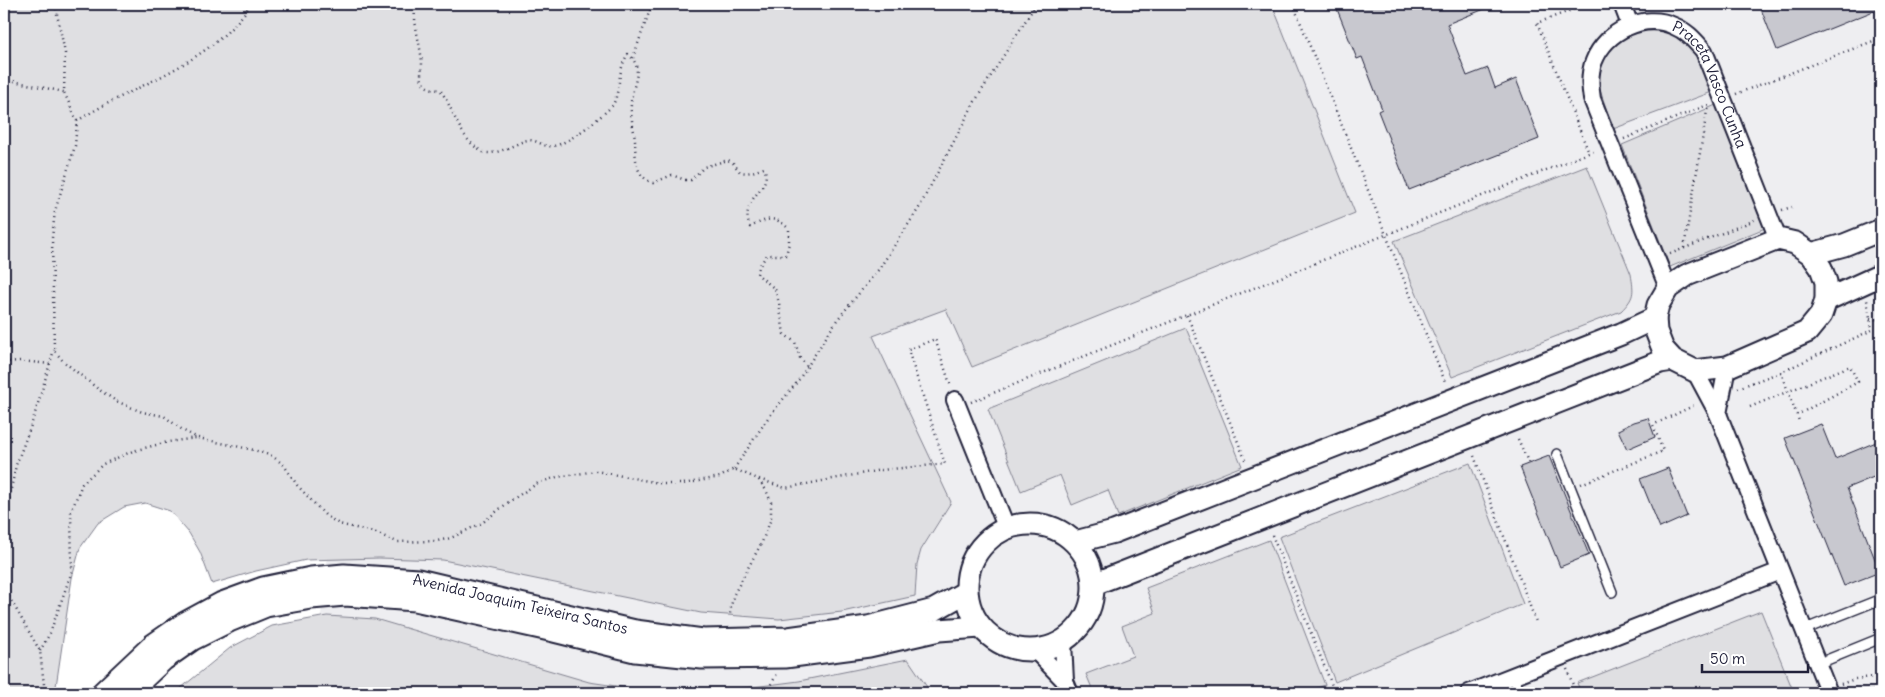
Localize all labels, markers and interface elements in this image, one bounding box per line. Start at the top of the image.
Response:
street label: Praceta Vasco Cunha [1669,16,1751,151]
street label: Avenida Joaquim Teixeira Santos [412,570,630,638]
scale bar [1702,642,1809,674]
text: 50 m [1710,649,1745,668]

